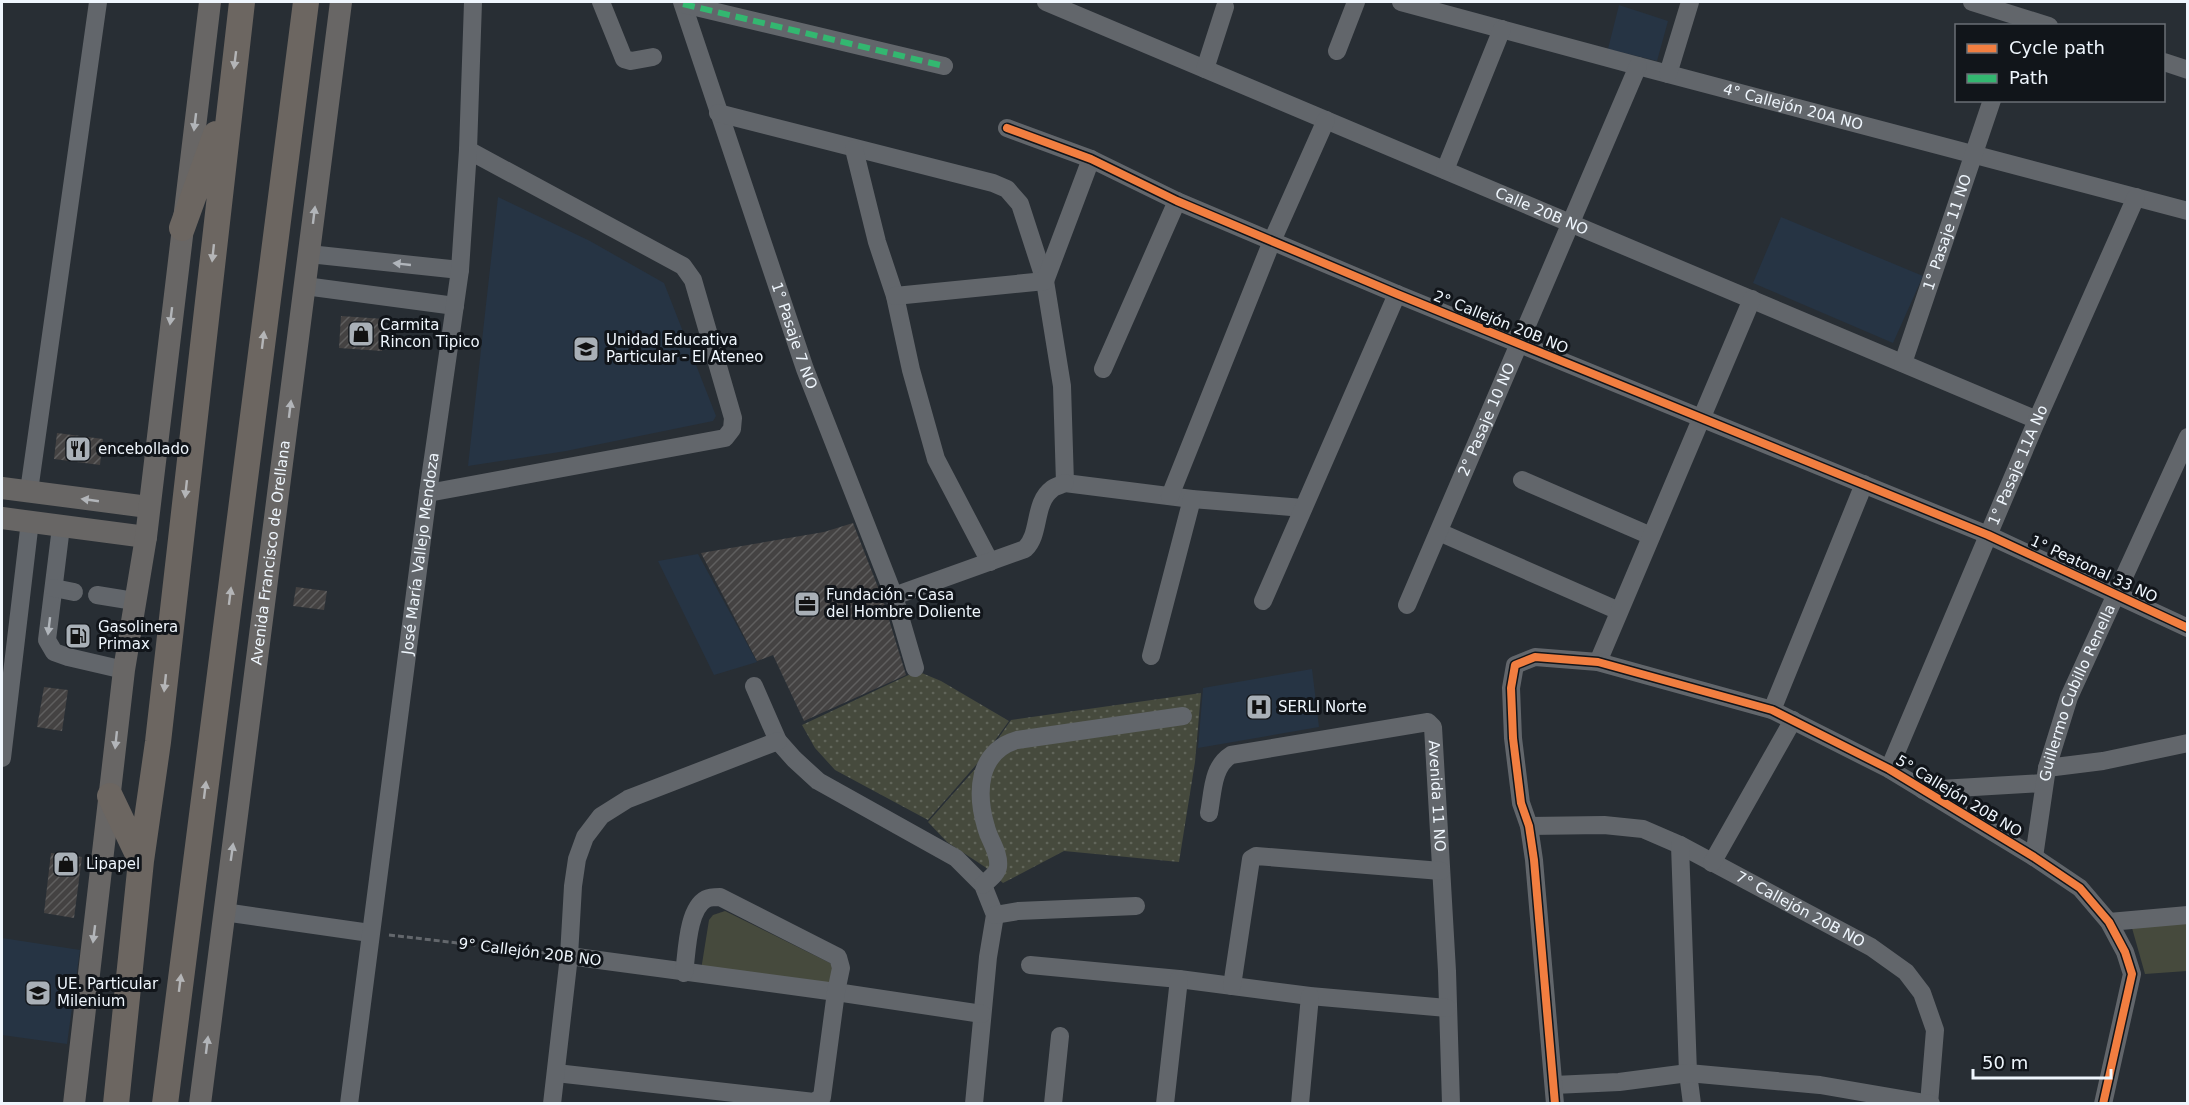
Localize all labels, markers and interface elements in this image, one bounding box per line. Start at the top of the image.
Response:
legend [1955,24,2165,102]
text: Cycle path [2009,37,2105,58]
one-way arrow [230,50,239,69]
text: Path [2009,67,2049,88]
street label: 4° Callejón 20A NO [1721,80,1865,134]
one-way arrow [191,113,200,132]
street label: 1° Pasaje 11 NO [1919,172,1975,293]
street label: Calle 20B NO [1492,184,1591,239]
one-way arrow [310,206,319,225]
one-way arrow [208,244,217,263]
one-way arrow [392,259,411,269]
street label: 1° Pasaje 7 NO [768,280,821,392]
street label: 2° Callejón 20B NO [1431,287,1571,357]
one-way arrow [167,306,176,325]
place label: Carmita Rincon Tipico [380,316,480,351]
shop icon: Carmita Rincon Tipico [346,319,376,349]
one-way arrow [258,331,268,350]
place label: Unidad Educativa Particular - El Ateneo [606,331,763,366]
school or university icon: Unidad Educativa Particular - El Ateneo [571,334,601,364]
street label: 2° Pasaje 10 NO [1454,360,1519,479]
one-way arrow [285,399,294,418]
street label: 1° Pasaje 11A No [1984,402,2052,528]
restaurant icon: encebollado [63,434,93,464]
street label: Avenida Francisco de Orellana [247,439,294,666]
place label: encebollado [98,440,189,458]
street label: José María Vallejo Mendoza [398,451,443,657]
one-way arrow [181,479,191,498]
one-way arrow [81,495,100,504]
street label: 1° Peatonal 33 NO [2028,532,2160,606]
place label: Fundación - Casa del Hombre Doliente [826,586,981,621]
one-way arrow [225,587,235,606]
office icon: Fundación - Casa del Hombre Doliente [792,589,822,619]
street label: Guillermo Cubillo Renella [2036,601,2119,782]
one-way arrow [44,617,53,636]
place label: Gasolinera Primax [98,618,178,653]
fuel station icon: Gasolinera Primax [63,621,93,651]
one-way arrow [160,673,169,692]
hospital icon: SERLI Norte [1244,692,1274,722]
place label: SERLI Norte [1278,698,1367,716]
one-way arrow [111,731,121,750]
street label: Avenida 11 NO [1425,740,1449,852]
street label: 5° Callejón 20B NO [1893,751,2025,841]
one-way arrow [200,780,210,799]
one-way arrow [228,843,237,862]
shop icon: Lipapel [51,849,81,879]
place label: Lipapel [86,855,140,873]
street label: 7° Callejón 20B NO [1733,867,1868,951]
one-way arrow [89,925,99,944]
street label: 9° Callejón 20B NO [458,934,602,970]
one-way arrow [175,973,185,992]
place label: UE. Particular Milenium [57,975,159,1010]
school or university icon: UE. Particular Milenium [23,978,53,1008]
one-way arrow [202,1036,212,1055]
scale bar [1973,1042,2111,1080]
text: 50 m [1982,1052,2028,1073]

